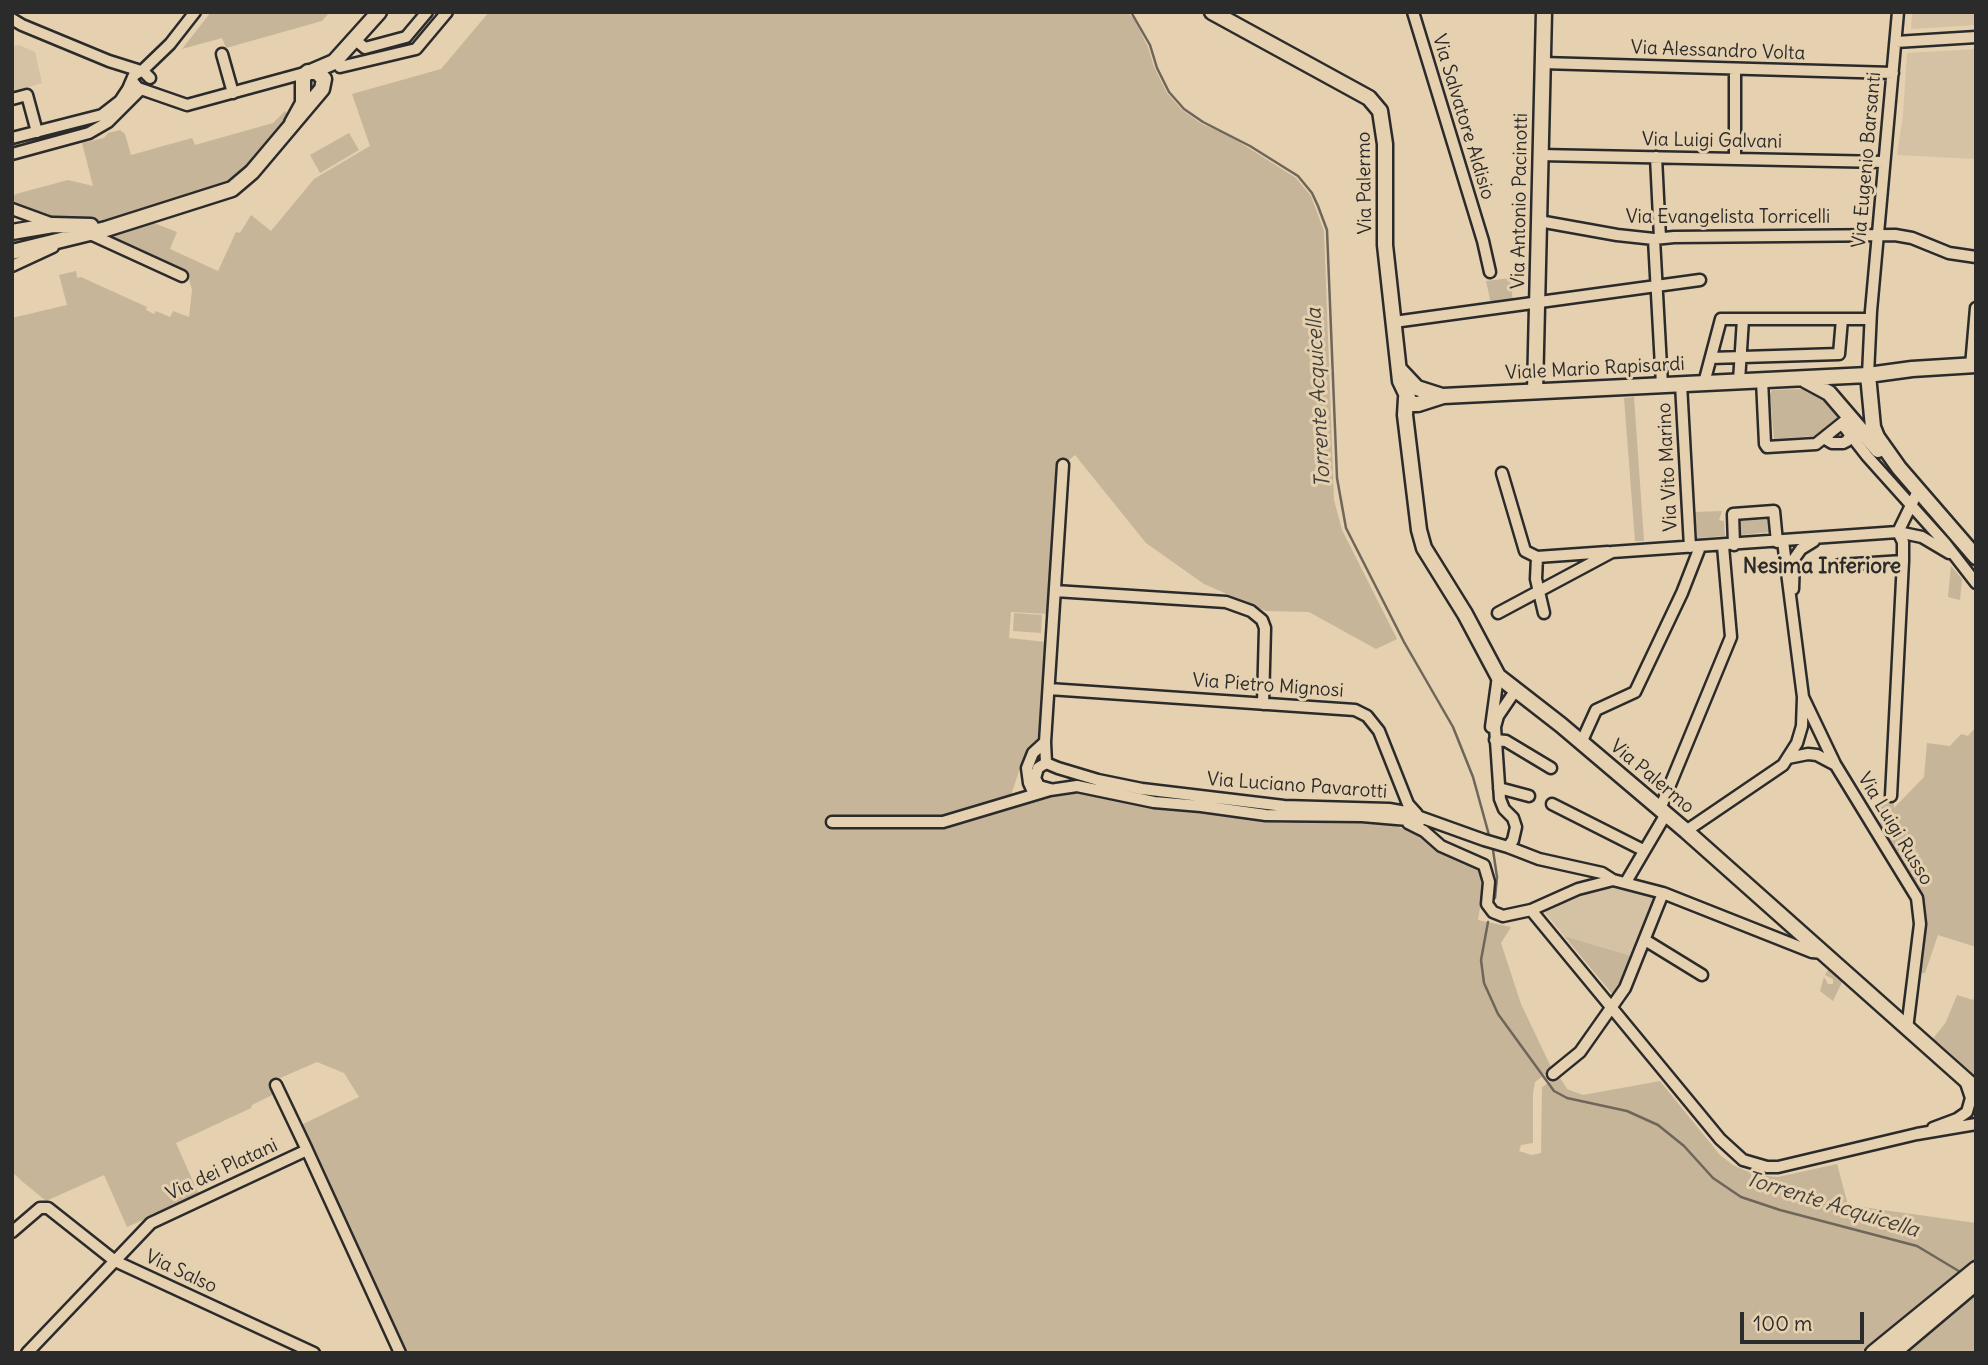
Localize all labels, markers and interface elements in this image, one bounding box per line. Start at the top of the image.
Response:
street label: Via Salvatore Aldisio [1427,32,1499,202]
street label: Via Alessandro Volta [1630,37,1806,65]
street label: Via Eugenio Barsanti [1848,71,1886,249]
street label: Via Antonio Pacinotti [1507,113,1533,289]
street label: Via Luigi Galvani [1642,128,1782,154]
street label: Via Palermo [1353,131,1377,235]
street label: Via Evangelista Torricelli [1626,207,1830,229]
water label: Torrente Acquicella [1302,307,1336,489]
street label: Viale Mario Rapisardi [1505,353,1685,385]
street label: Via Vito Marino [1653,402,1683,532]
district label: Nesima Inferiore [1743,554,1901,580]
street label: Via Pietro Mignosi [1192,669,1344,703]
street label: Via Palermo [1605,735,1699,819]
street label: Via Luciano Pavarotti [1206,768,1388,804]
street label: Via Luigi Russo [1852,769,1938,889]
street label: Via dei Platani [163,1134,281,1206]
water label: Torrente Acquicella [1742,1167,1922,1243]
street label: Via Salso [142,1246,220,1298]
scale bar [1743,1298,1867,1342]
text: 100 m [1753,1310,1812,1337]

